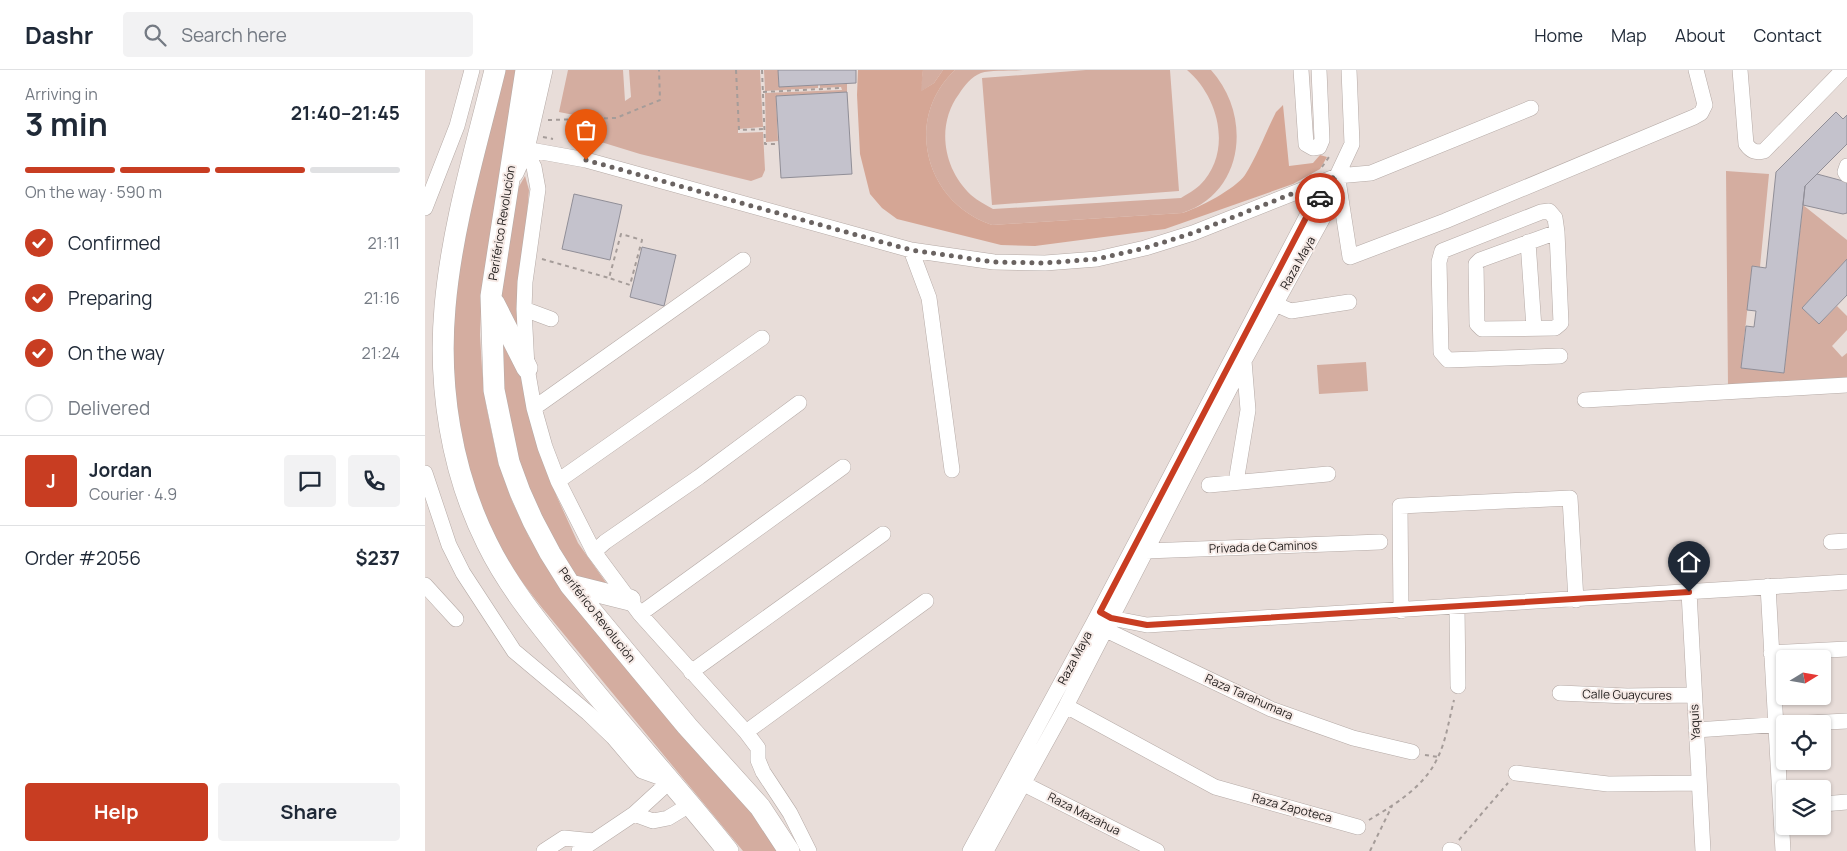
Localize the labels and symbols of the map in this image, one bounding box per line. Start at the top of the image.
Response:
pin [565,109,607,160]
street label: Periférico Revolución [484,164,519,282]
courier [1295,173,1345,223]
street label: Raza Maya [1276,233,1319,292]
street label: Privada de Caminos [1209,536,1317,557]
pin [1668,541,1710,592]
street label: Periférico Revolución [555,564,640,666]
street label: Raza Maya [1053,628,1096,688]
north arrow [1776,650,1831,705]
street label: Raza Tarahumara [1202,669,1296,724]
street label: Calle Guaycures [1582,685,1672,704]
street label: Yaquis [1685,704,1704,740]
street label: Raza Mazahua [1045,788,1124,839]
street label: Raza Zapoteca [1250,789,1334,826]

